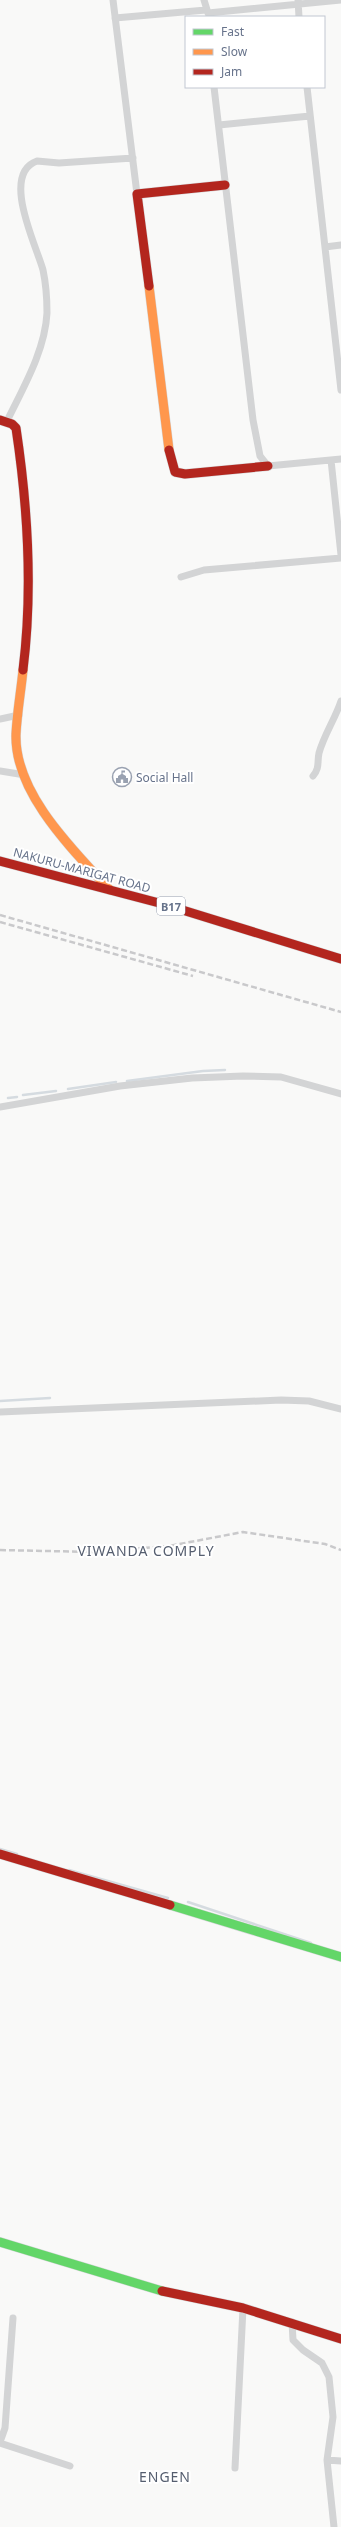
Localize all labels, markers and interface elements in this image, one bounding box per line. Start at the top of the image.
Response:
legend [185,16,325,88]
text: Fast [221,23,245,40]
text: Slow [221,43,248,60]
text: Jam [220,63,242,80]
public building icon: Social Hall [111,766,133,788]
place label: Social Hall [136,769,193,786]
street label: NAKURU-MARIGAT ROAD [11,843,153,897]
road number: B17 [157,897,185,915]
district label: VIWANDA COMPLY [77,1541,215,1560]
district label: ENGEN [139,2467,191,2486]

